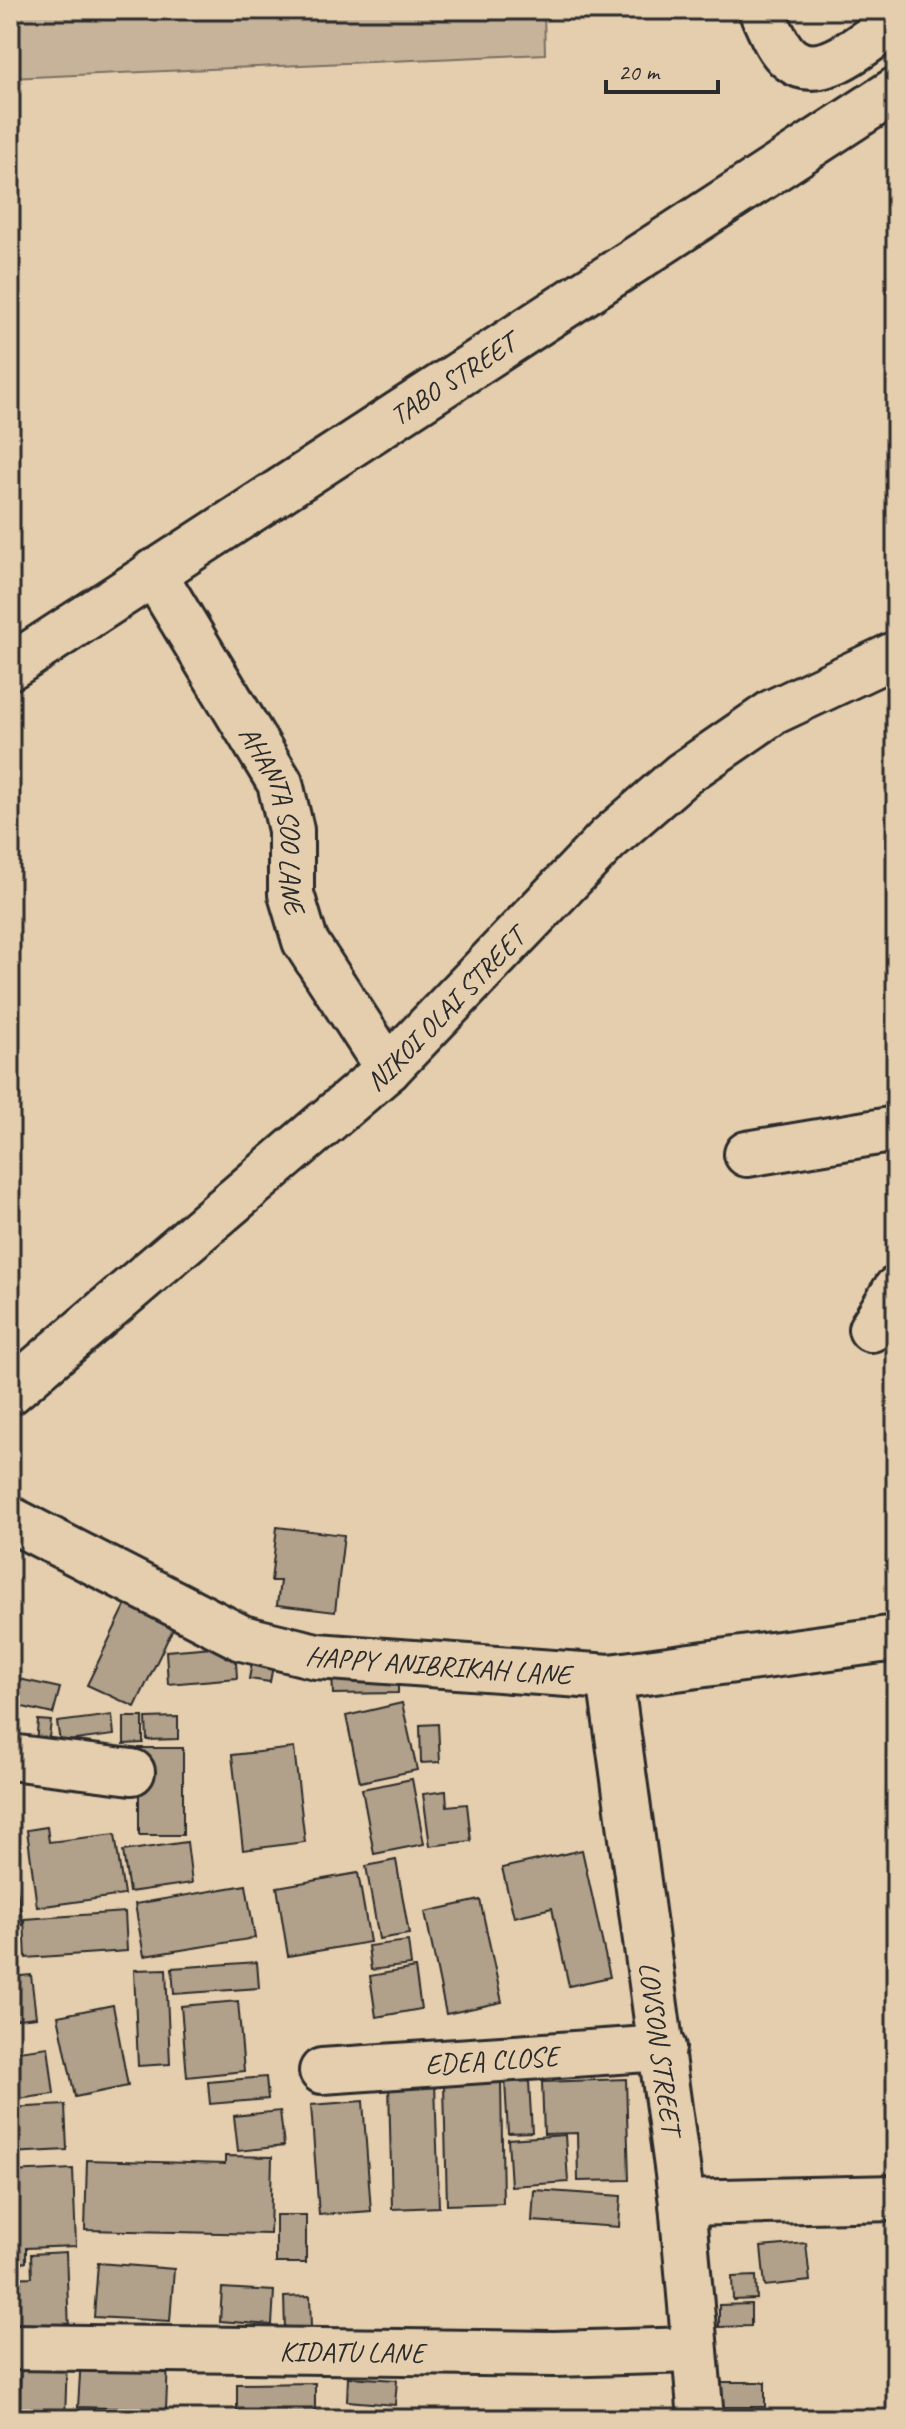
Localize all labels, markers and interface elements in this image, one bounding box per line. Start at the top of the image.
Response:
scale bar [606,44,718,94]
text: 20 m [618,57,661,87]
street label: TABO STREET [383,322,528,433]
street label: AHANTA SOO LANE [231,719,314,921]
street label: NIKOI OLAI STREET [359,916,536,1098]
street label: HAPPY ANIBRIKAH LANE [303,1637,575,1692]
street label: LOVSON STREET [631,1960,690,2142]
street label: EDEA CLOSE [424,2038,563,2082]
street label: KIDATU LANE [279,2333,428,2370]

